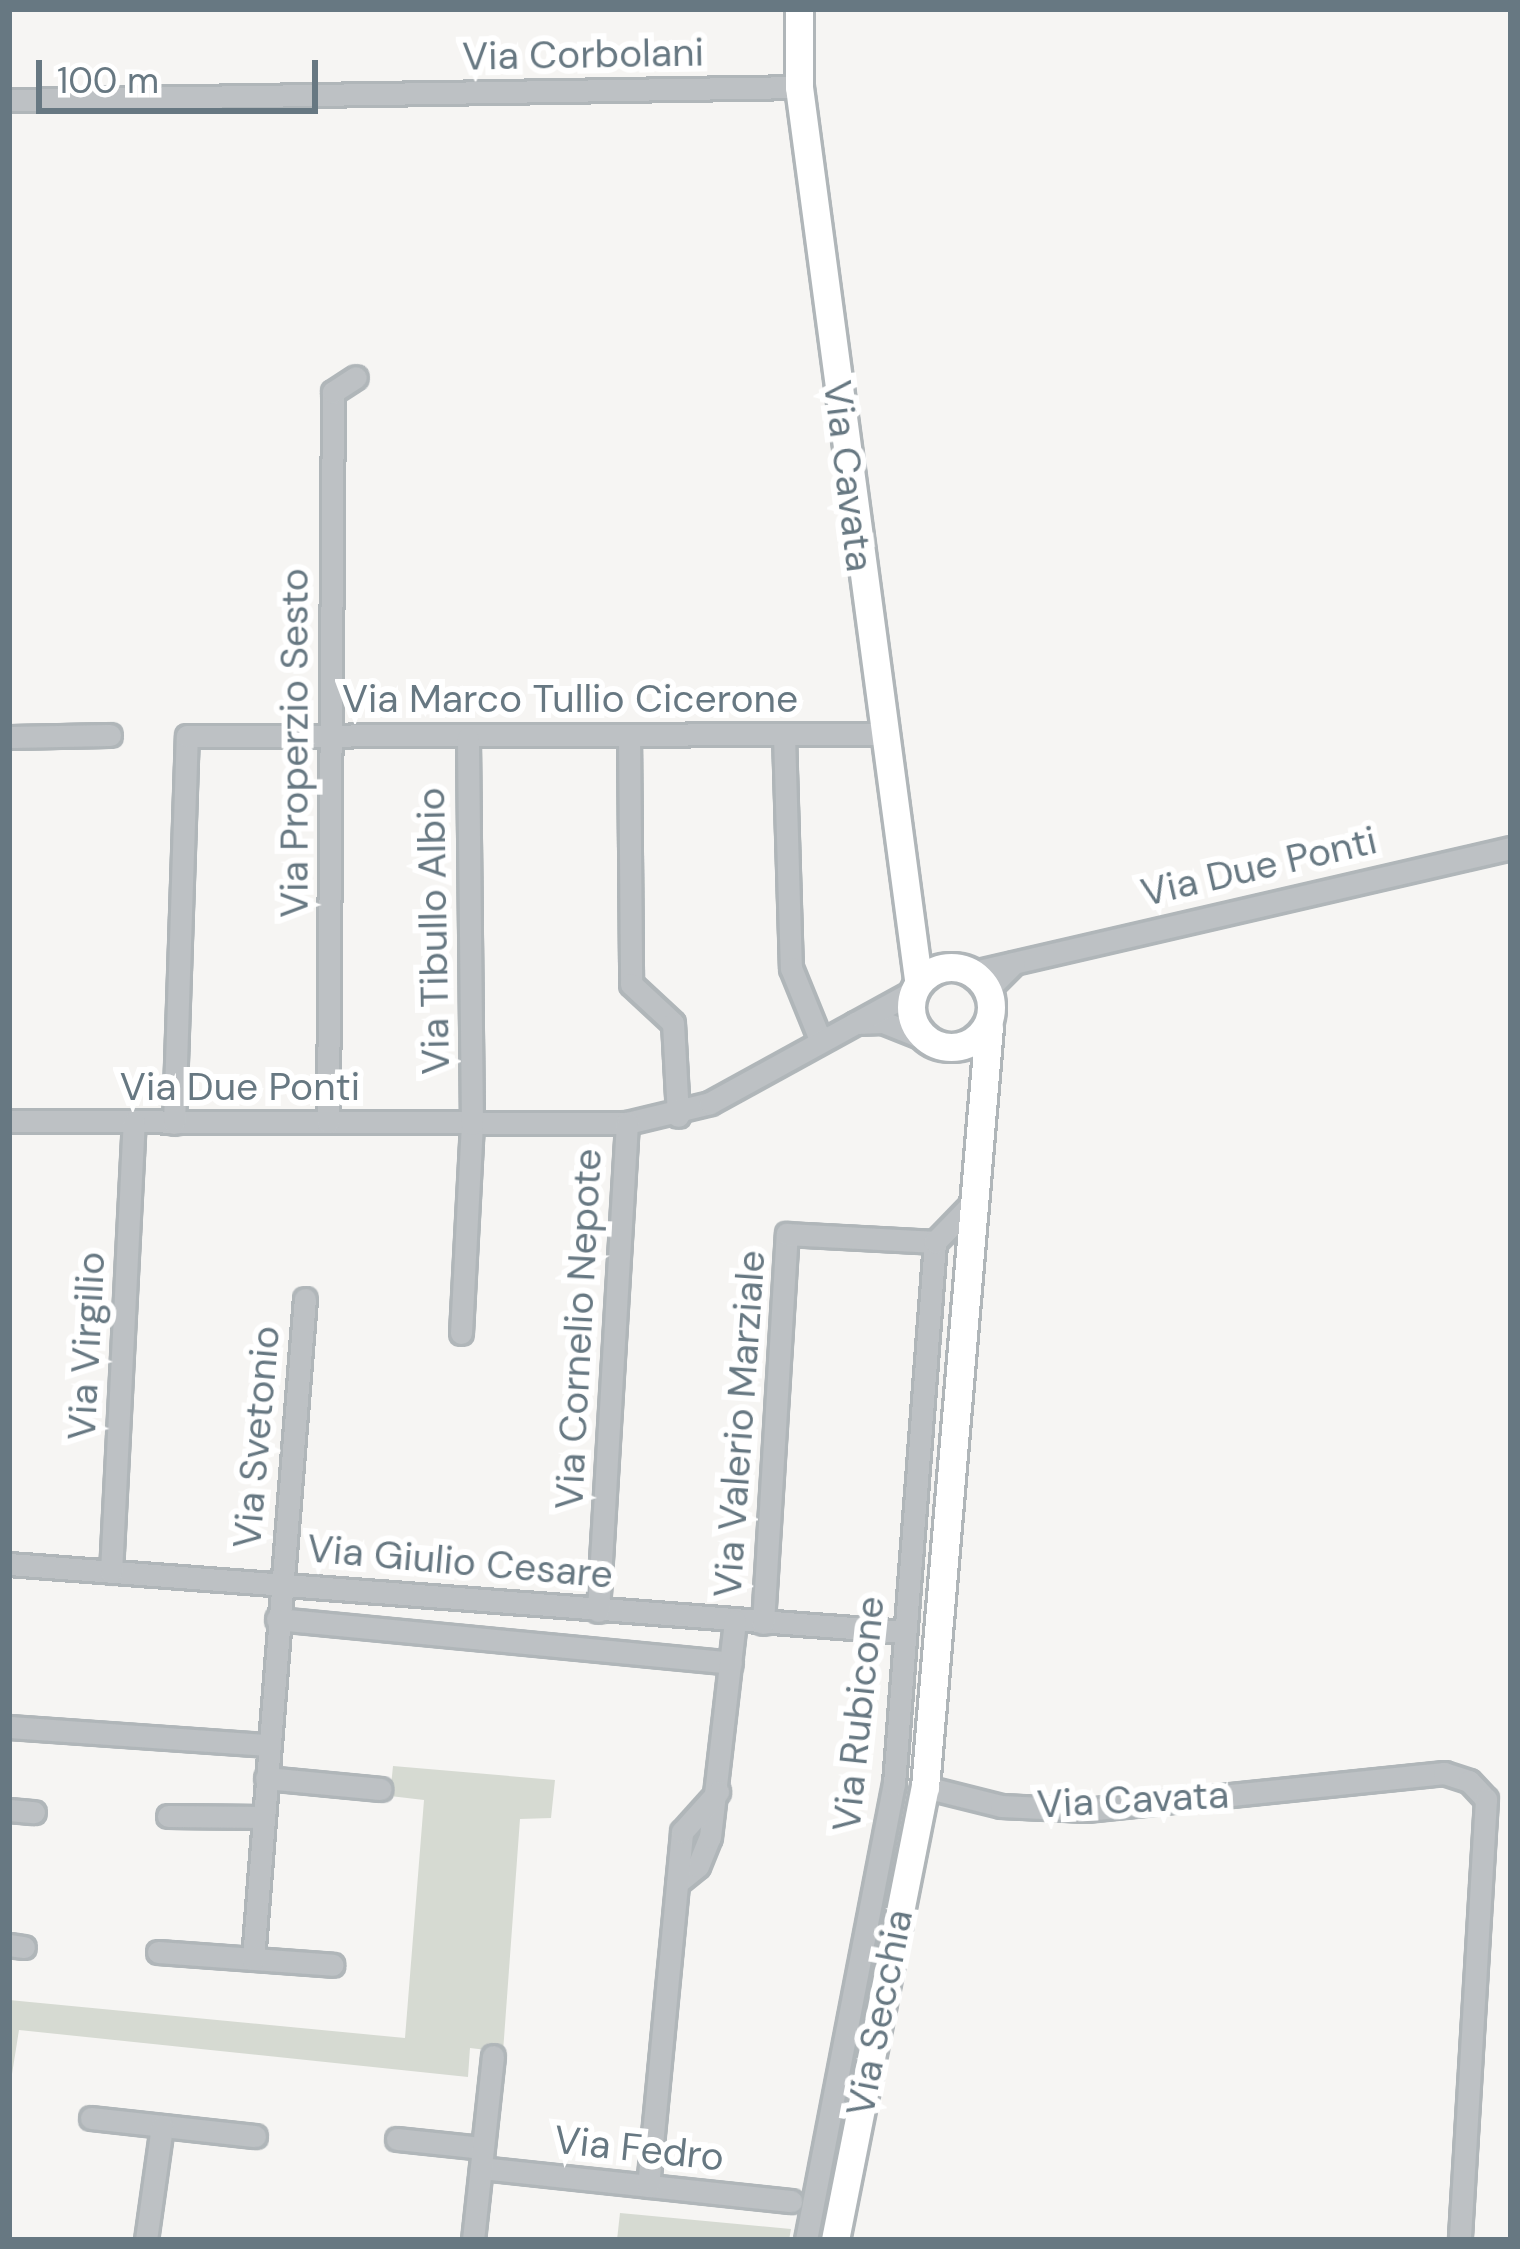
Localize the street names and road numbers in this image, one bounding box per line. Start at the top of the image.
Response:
street label: Via Corbolani [462,29,704,81]
street label: Via Cavata [813,378,883,574]
street label: Via Properzio Sesto [272,568,318,918]
street label: Via Marco Tullio Cicerone [342,676,798,722]
street label: Via Tibullo Albio [408,787,460,1075]
street label: Via Due Ponti [1137,817,1381,917]
street label: Via Due Ponti [120,1064,360,1110]
street label: Via Cornelio Nepote [546,1147,612,1511]
street label: Via Valerio Marziale [705,1249,775,1599]
street label: Via Virgilio [59,1251,115,1441]
street label: Via Svetonio [224,1324,290,1550]
street label: Via Giulio Cesare [305,1525,615,1599]
street label: Via Rubicone [823,1594,895,1834]
street label: Via Cavata [1036,1772,1230,1828]
street label: Via Secchia [837,1906,923,2120]
street label: Via Fedro [552,2117,726,2181]

